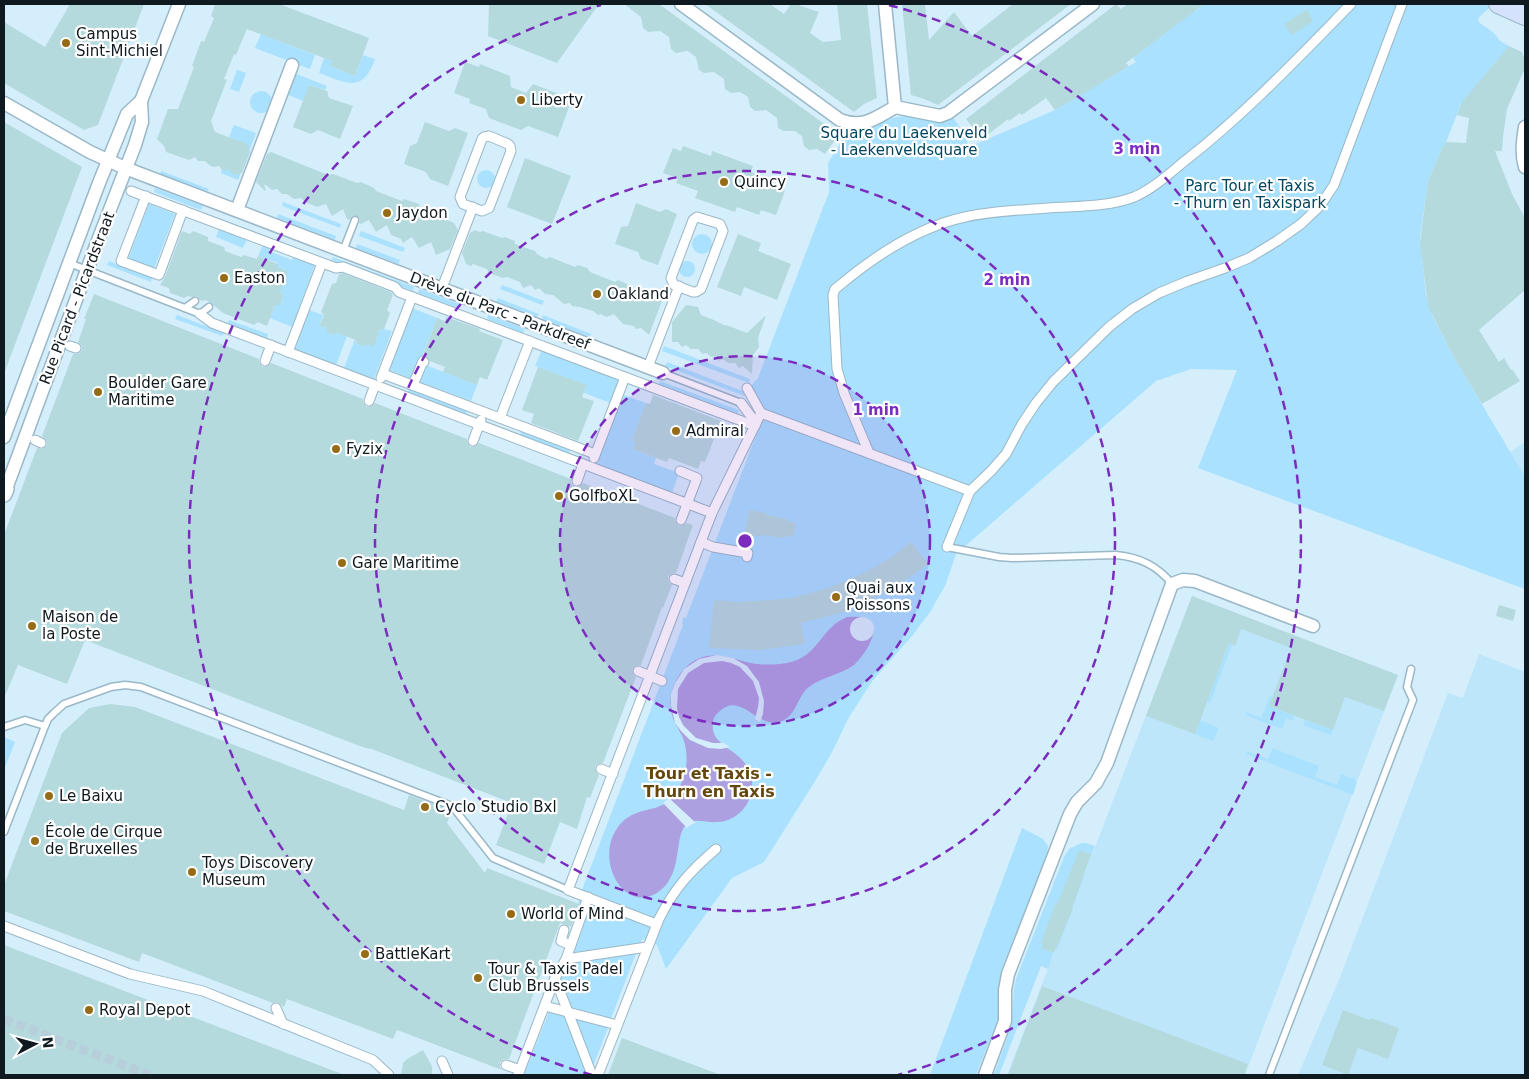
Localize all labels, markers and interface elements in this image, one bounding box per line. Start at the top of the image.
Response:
place label: Campus Sint-Michiel [76,25,163,60]
marker: Campus Sint-Michiel [60,37,72,49]
place label: Liberty [531,91,583,109]
marker: Liberty [515,94,527,106]
park label: Square du Laekenveld - Laekenveldsquare [821,124,987,159]
text: 3 min [1113,140,1161,158]
place label: Quincy [734,173,786,191]
marker: Quincy [718,176,730,188]
park label: Parc Tour et Taxis - Thurn en Taxispark [1174,177,1326,212]
place label: Jaydon [396,204,448,222]
marker: Jaydon [381,207,393,219]
street label: Rue Picard - Picardstraat [36,209,118,387]
street label: Drève du Parc - Parkdreef [407,268,593,354]
place label: Easton [234,269,285,287]
text: 2 min [983,271,1031,289]
marker: Easton [218,272,230,284]
place label: Oakland [607,285,669,303]
marker: Oakland [591,288,603,300]
place label: Boulder Gare Maritime [108,374,207,409]
marker: Boulder Gare Maritime [92,386,104,398]
text: 1 min [852,401,900,419]
place label: Admiral [686,422,744,440]
marker: Admiral [670,425,682,437]
place label: Fyzix [346,440,383,458]
marker: Fyzix [330,443,342,455]
place label: GolfboXL [569,487,637,505]
marker: GolfboXL [553,490,565,502]
centre of rings [736,532,754,550]
place label: Gare Maritime [352,554,459,572]
marker: Gare Maritime [336,557,348,569]
place label: Quai aux Poissons [846,579,913,614]
marker: Quai aux Poissons [830,591,842,603]
place label: Maison de la Poste [42,608,118,643]
marker: Maison de la Poste [26,620,38,632]
district label: Tour et Taxis - Thurn en Taxis [643,764,775,801]
place label: Le Baixu [59,787,123,805]
marker: Le Baixu [43,790,55,802]
place label: Cyclo Studio Bxl [435,798,557,816]
marker: Cyclo Studio Bxl [419,801,431,813]
place label: École de Cirque de Bruxelles [45,822,162,858]
marker: École de Cirque de Bruxelles [29,835,41,847]
place label: Toys Discovery Museum [201,854,313,889]
marker: Toys Discovery Museum [186,866,198,878]
place label: World of Mind [521,905,624,923]
marker: World of Mind [505,908,517,920]
place label: BattleKart [375,945,451,963]
marker: BattleKart [359,948,371,960]
place label: Tour & Taxis Padel Club Brussels [487,960,623,995]
marker: Tour & Taxis Padel Club Brussels [472,972,484,984]
place label: Royal Depot [99,1001,190,1019]
marker: Royal Depot [83,1004,95,1016]
north arrow [10,1019,60,1069]
text: N [39,1036,56,1049]

